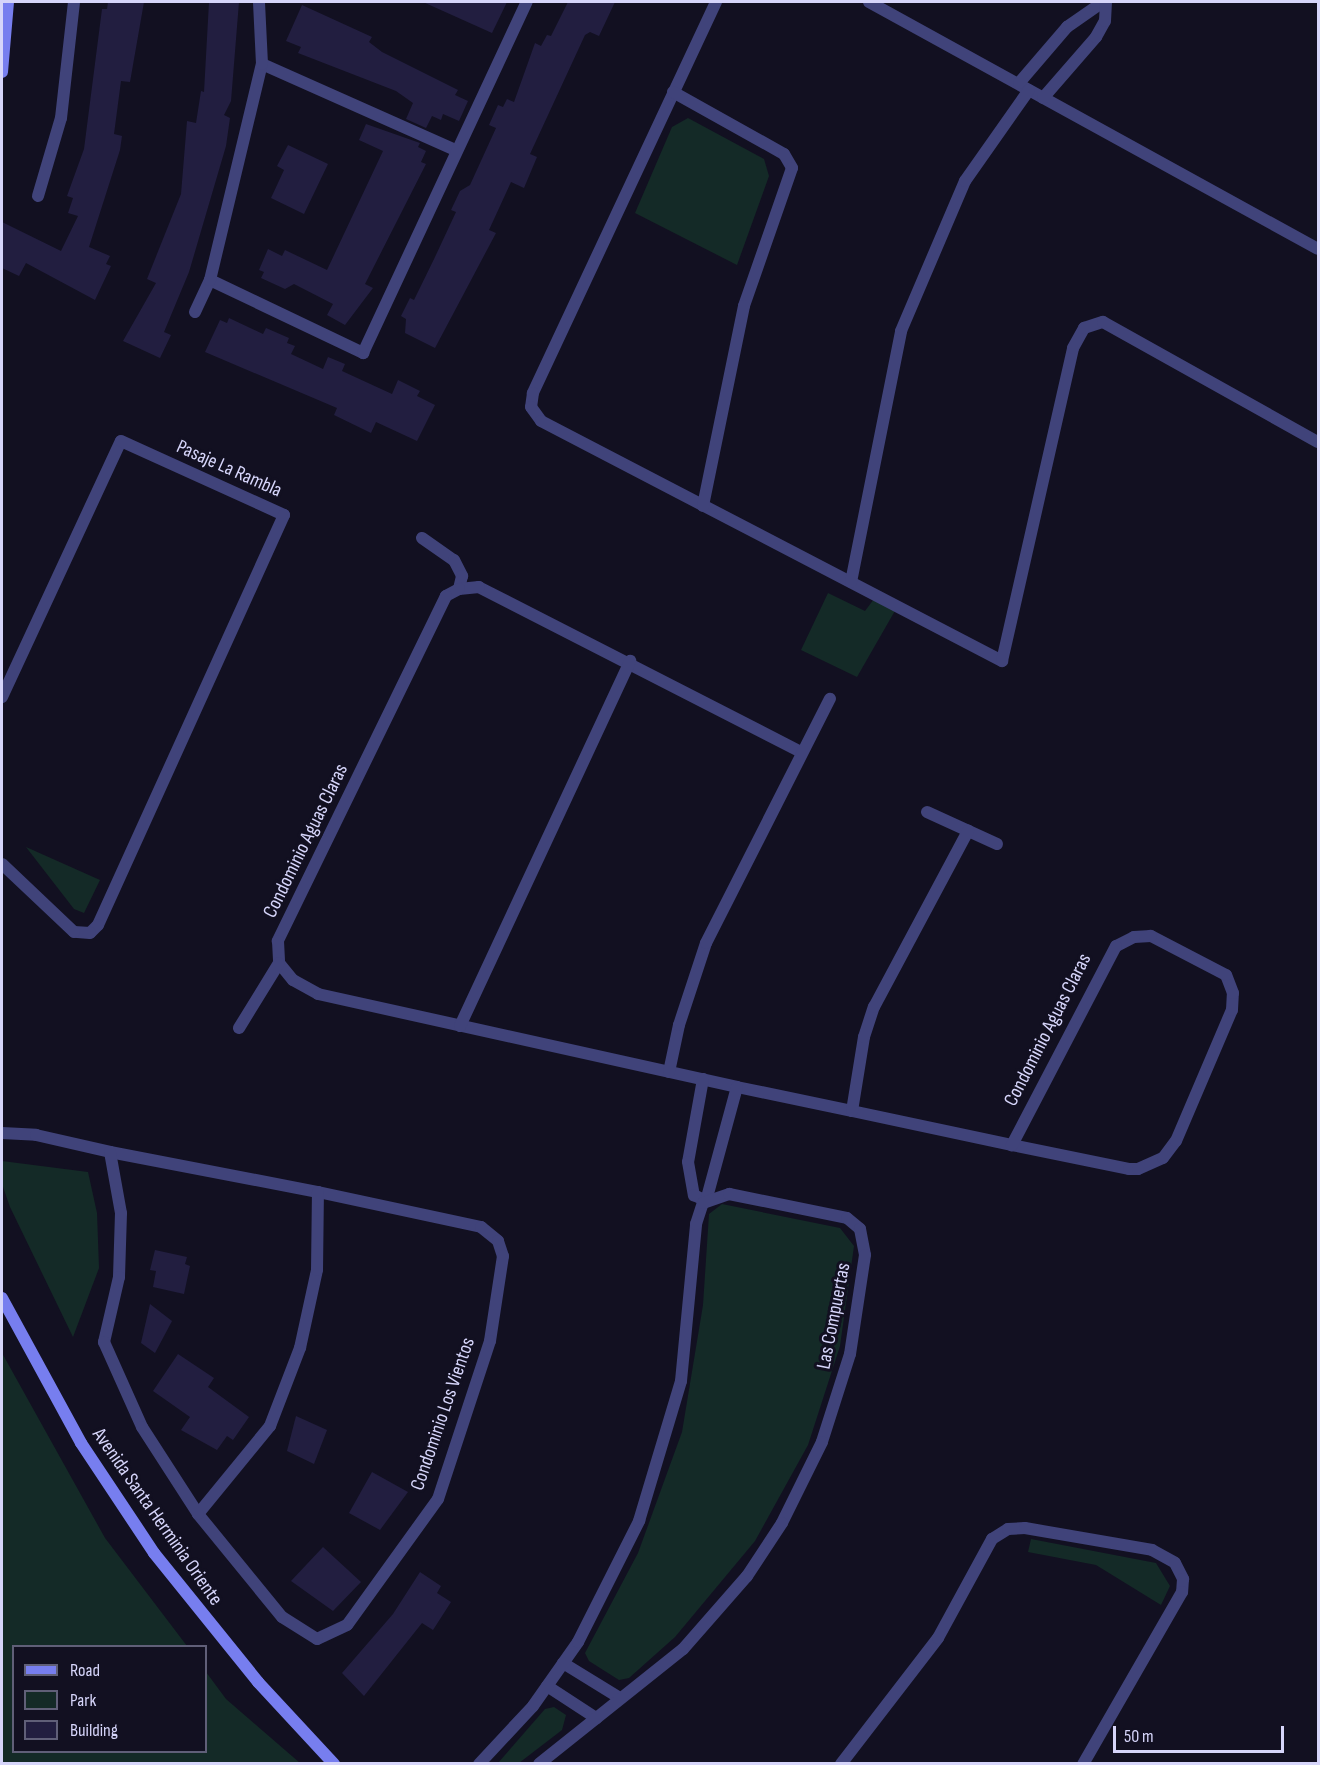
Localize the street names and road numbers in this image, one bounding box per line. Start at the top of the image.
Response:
street label: Pasaje La Rambla [173,435,285,503]
street label: Condominio Aguas Claras [258,760,354,922]
street label: Condominio Aguas Claras [999,950,1097,1110]
street label: Las Compuertas [812,1261,856,1371]
street label: Condominio Los Vientos [406,1334,480,1494]
street label: Avenida Santa Herminia Oriente [87,1424,227,1610]

